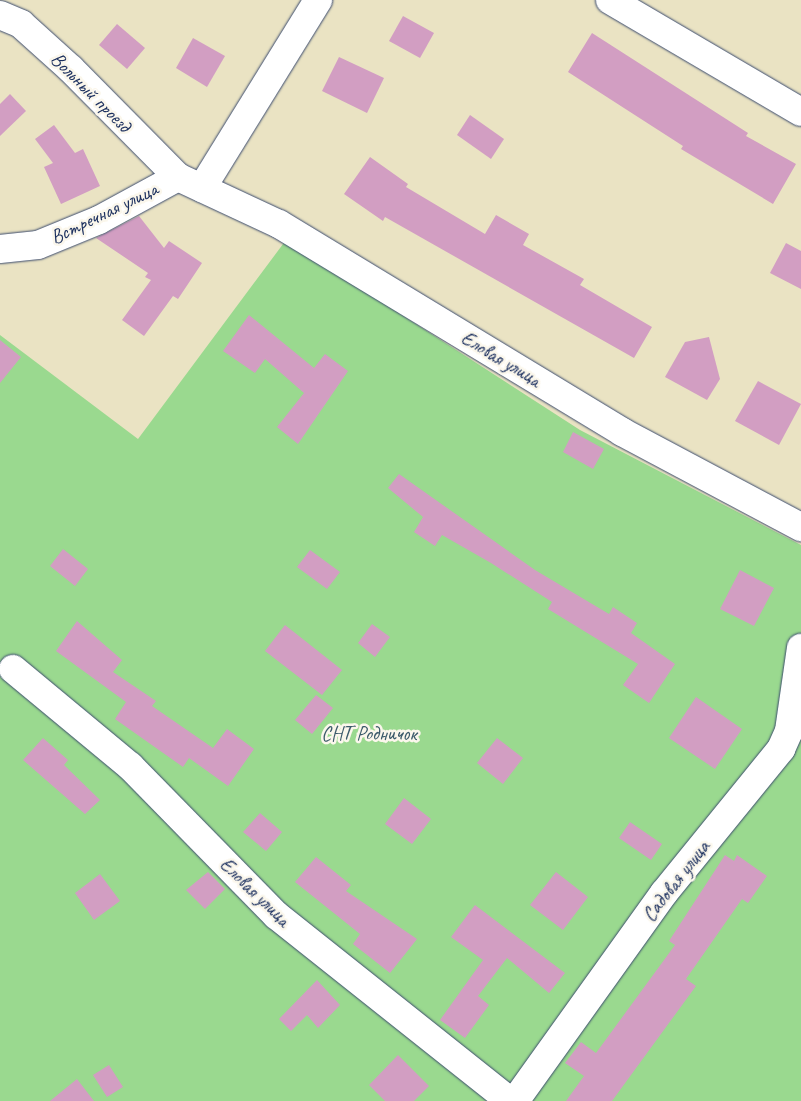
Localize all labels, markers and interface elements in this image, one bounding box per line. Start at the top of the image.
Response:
street label: Вольный проезд [46,47,136,137]
street label: Встречная улица [46,177,162,249]
street label: Еловая улица [457,326,545,392]
park label: СНТ Родничок [321,721,417,745]
street label: Садовая улица [637,835,715,927]
street label: Еловая улица [215,853,295,931]

